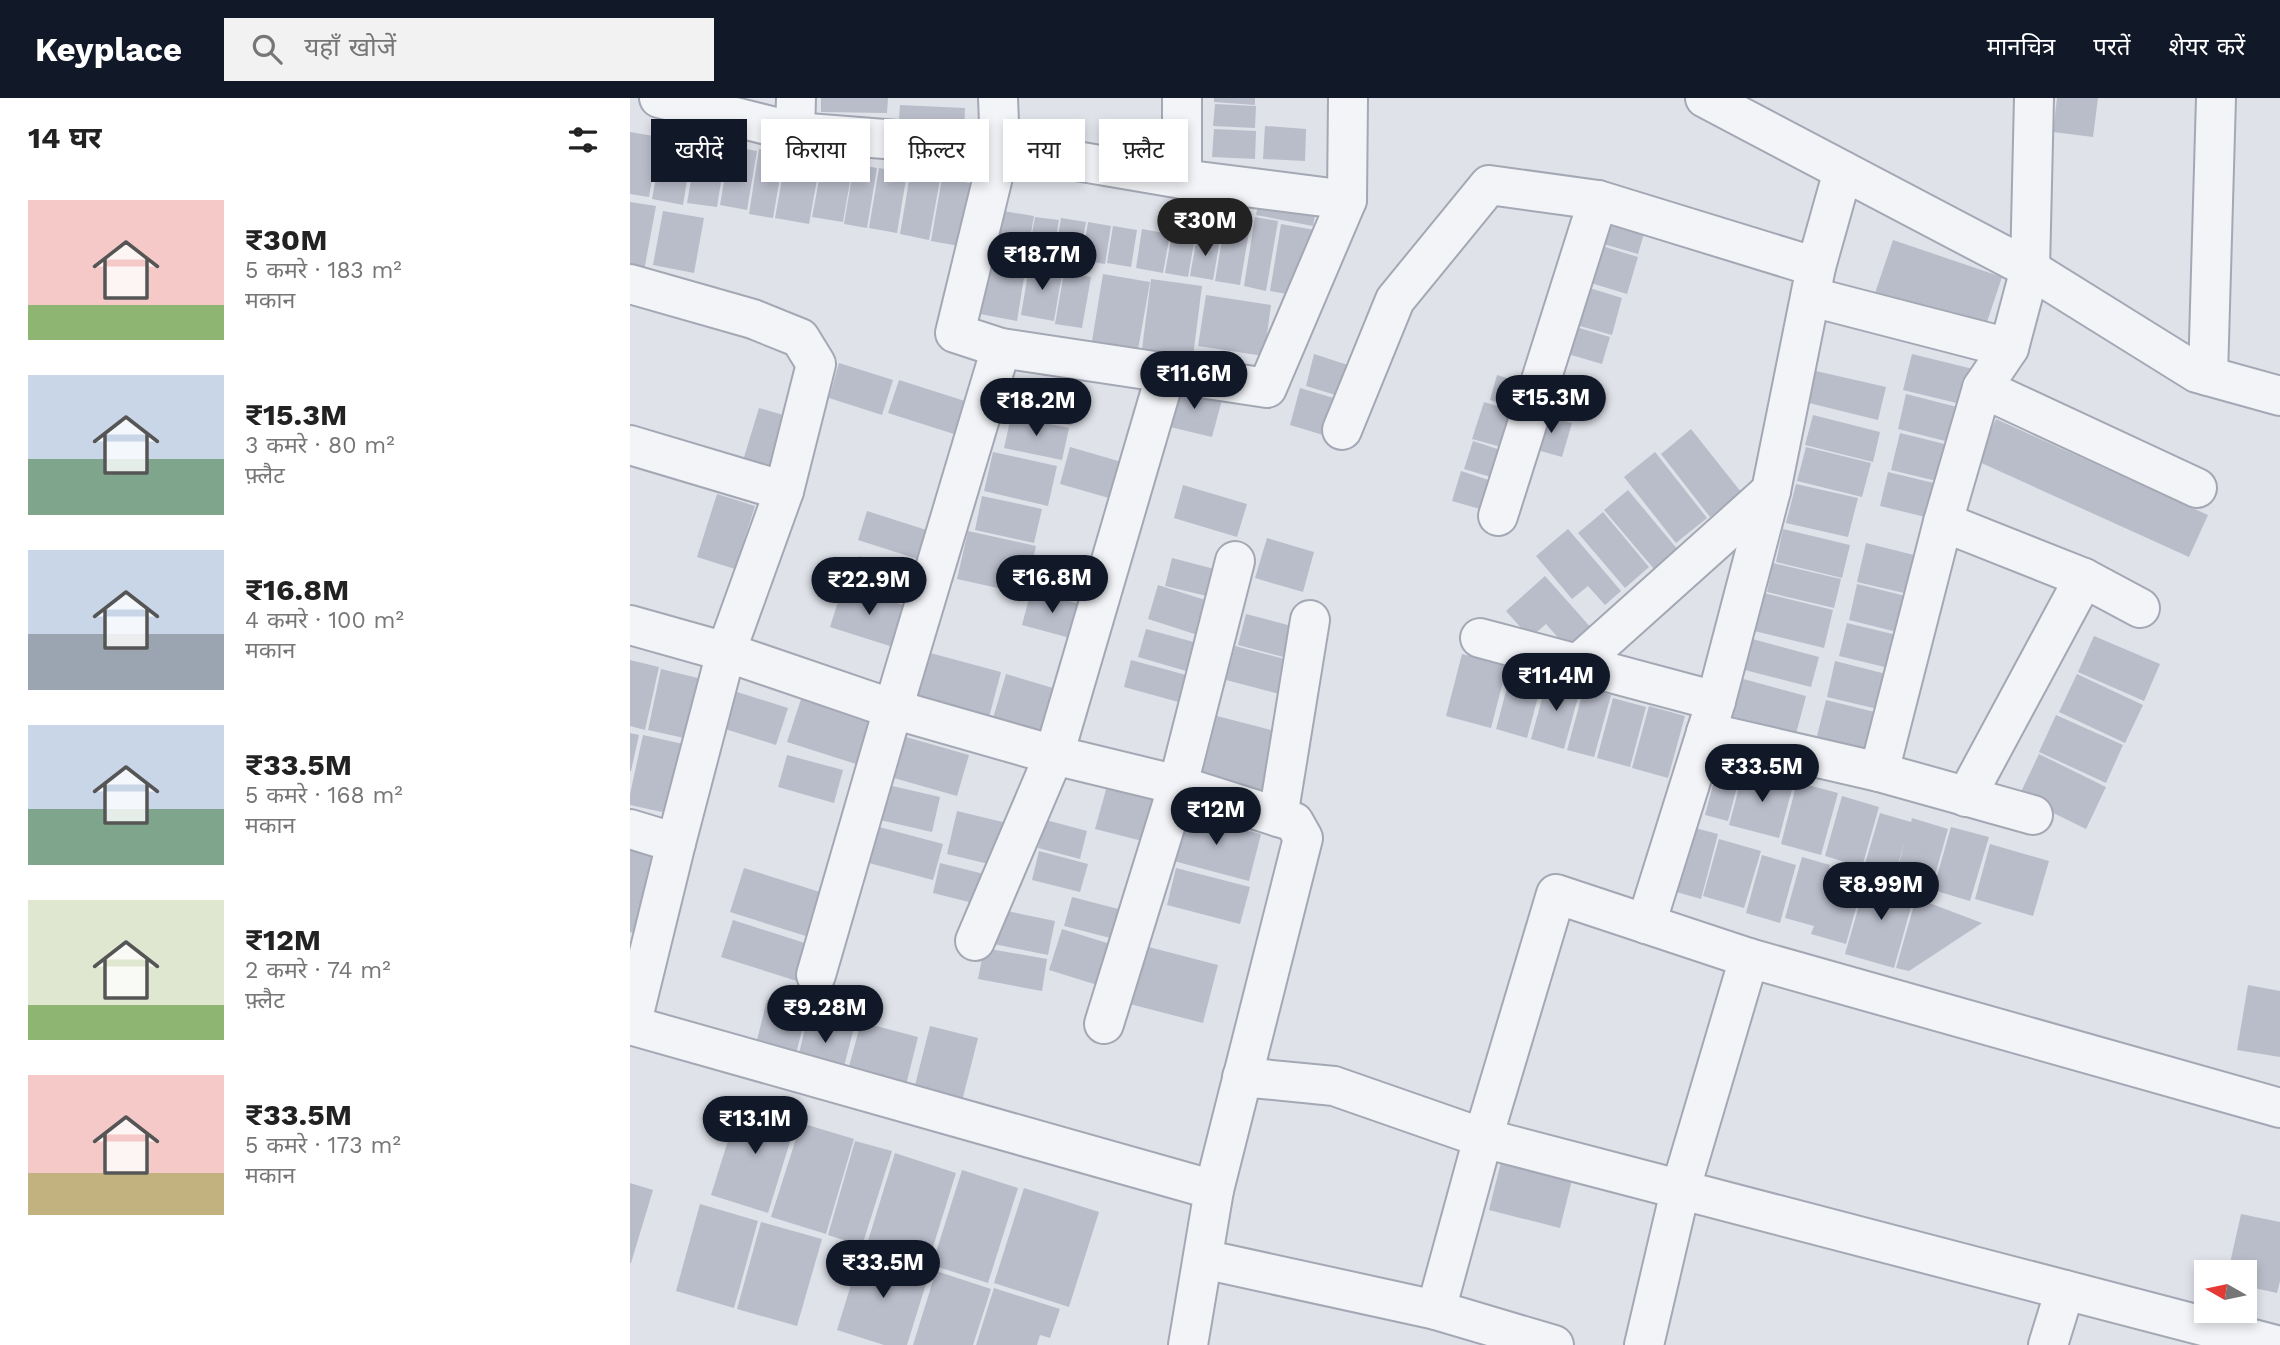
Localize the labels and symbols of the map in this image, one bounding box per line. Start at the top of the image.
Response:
pin: ₹30M [1164,198,1246,258]
pin: ₹18.7M [985,232,1099,292]
pin: ₹11.6M [1137,352,1251,411]
pin: ₹15.3M [1494,376,1608,435]
pin: ₹18.2M [979,378,1093,438]
pin: ₹16.8M [995,556,1109,615]
pin: ₹22.9M [812,558,926,617]
pin: ₹11.4M [1499,654,1613,713]
pin: ₹33.5M [1705,744,1819,804]
pin: ₹12M [1175,788,1257,847]
pin: ₹8.99M [1824,862,1938,922]
pin: ₹9.28M [768,986,882,1045]
pin: ₹13.1M [698,1096,812,1156]
pin: ₹33.5M [826,1240,940,1300]
north arrow [2194,1260,2258,1323]

